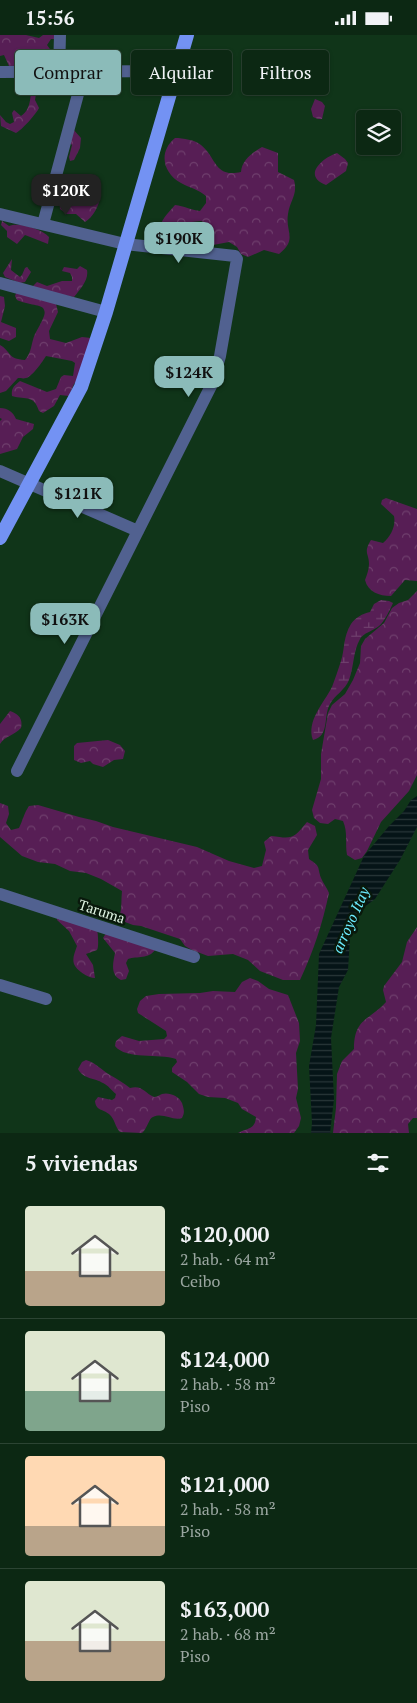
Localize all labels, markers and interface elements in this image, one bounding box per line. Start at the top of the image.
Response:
text: 15:56 [25,5,74,30]
chip: Comprar [15,50,121,95]
chip: Alquilar [131,50,232,95]
chip: Filtros [242,50,329,95]
map controls [356,110,401,155]
button: layers [356,110,401,155]
pin: $120K [31,173,101,216]
text: $120K [42,179,90,201]
pin: $190K [144,221,214,264]
text: $190K [155,227,203,249]
pin: $124K [154,355,224,398]
text: $124K [165,361,213,383]
pin: $121K [43,477,113,519]
text: $121K [54,482,102,504]
pin: $163K [30,603,100,645]
text: $163K [41,608,89,630]
water label: arroyo Itay [327,883,374,956]
street label: Taruma [76,895,128,927]
text: 5 viviendas [25,1149,138,1177]
icon: filters [364,1149,392,1177]
text: $120,000 [180,1220,269,1248]
icon: home [65,1226,125,1286]
text: 2 hab. · 64 m² [180,1248,276,1270]
text: Ceibo [180,1270,220,1292]
text: $124,000 [180,1345,269,1373]
icon: home [65,1351,125,1411]
text: 2 hab. · 58 m² [180,1373,276,1395]
text: Piso [180,1395,210,1417]
text: $121,000 [180,1470,269,1498]
icon: home [65,1476,125,1536]
text: 2 hab. · 58 m² [180,1498,276,1520]
text: Piso [180,1520,210,1542]
text: $163,000 [180,1595,269,1623]
icon: home [65,1601,125,1661]
text: 2 hab. · 68 m² [180,1623,276,1645]
text: Piso [180,1645,210,1667]

